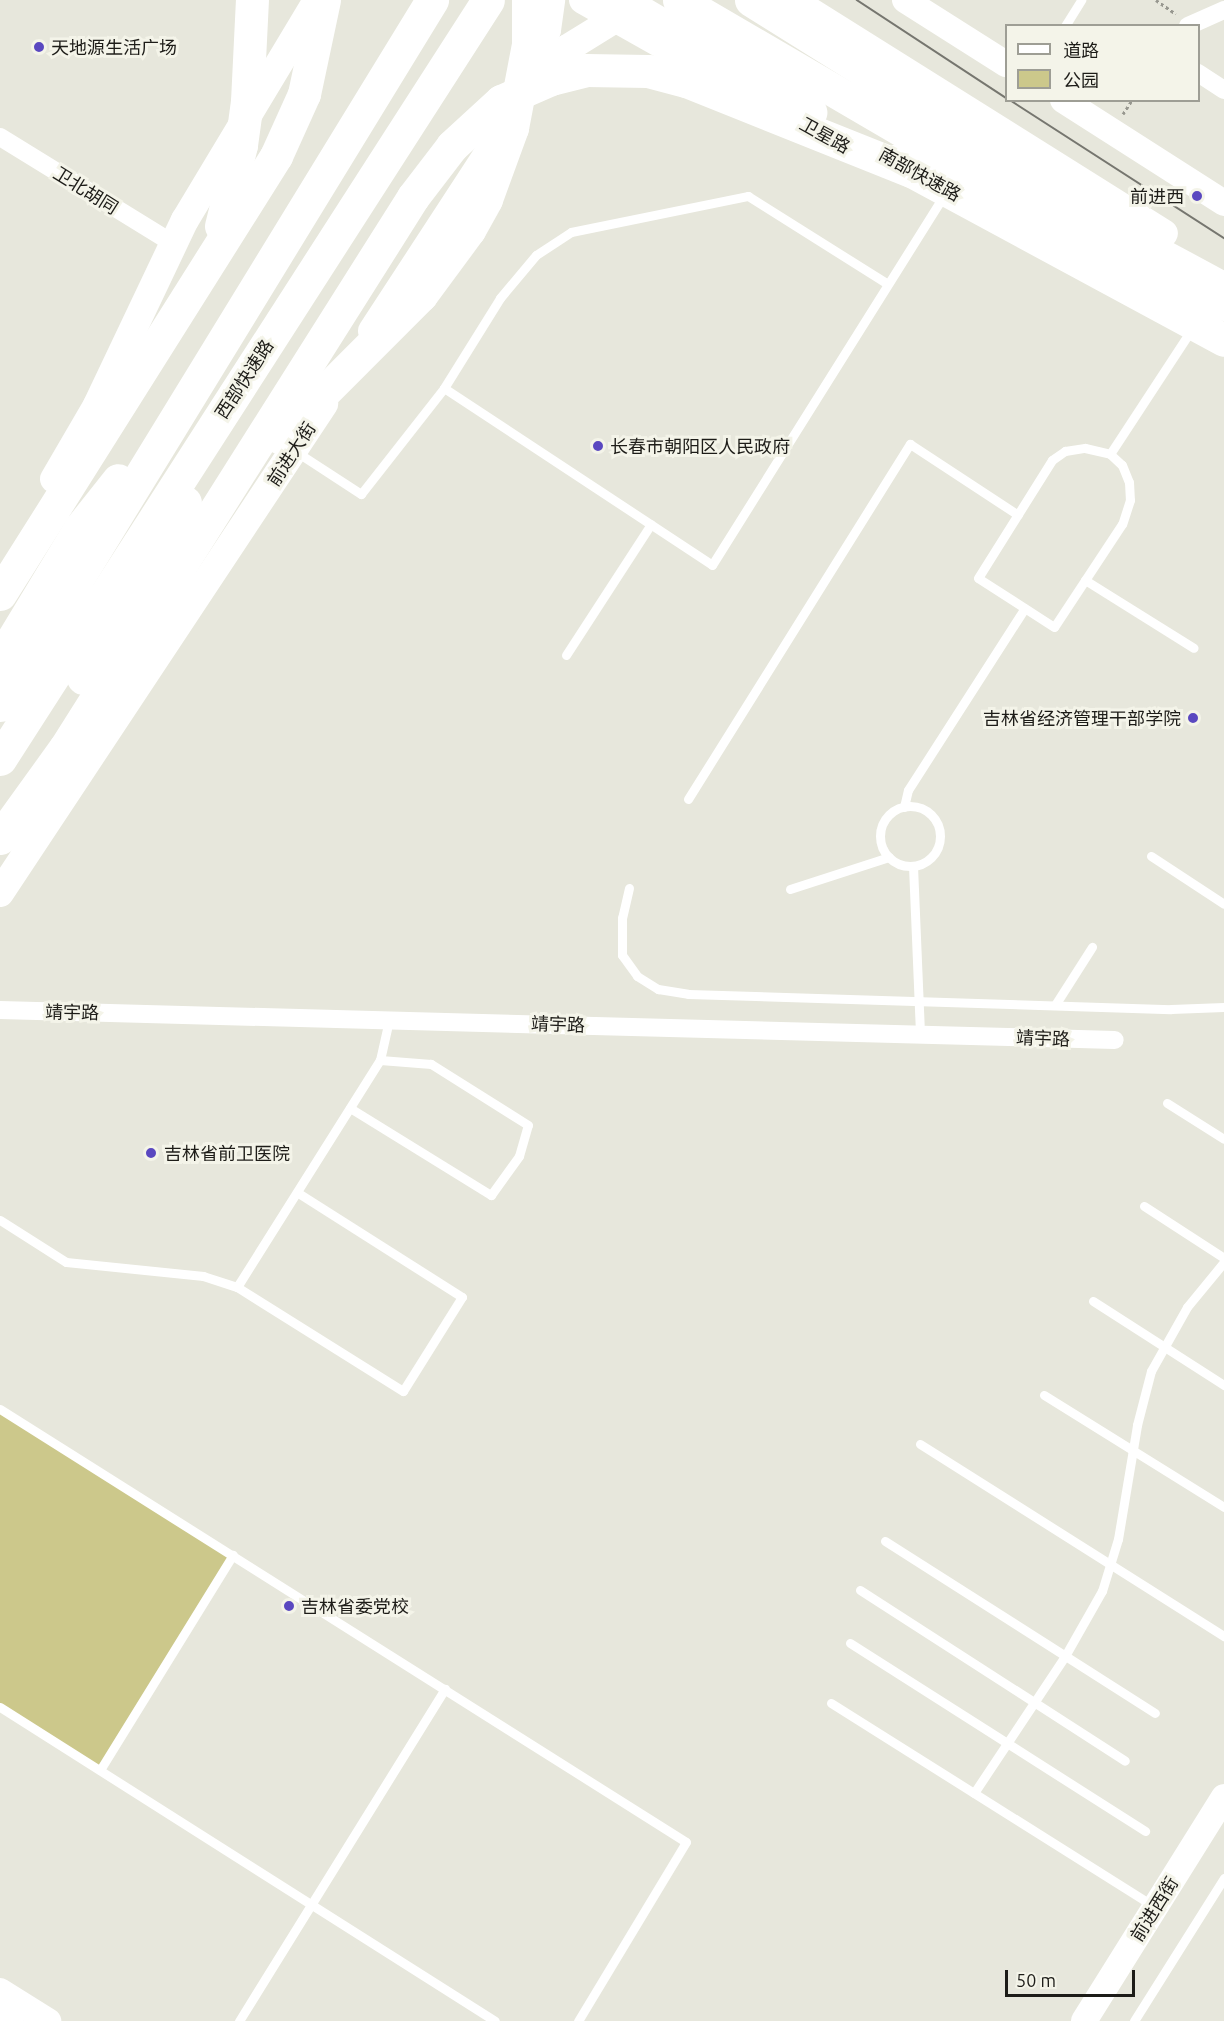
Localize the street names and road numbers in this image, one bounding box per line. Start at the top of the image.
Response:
street label: 卫星路 [796,112,854,158]
street label: 南部快速路 [875,143,965,205]
street label: 卫北胡同 [50,162,122,218]
street label: 西部快速路 [210,335,278,423]
street label: 前进大街 [262,418,320,490]
street label: 靖宇路 [45,1001,99,1023]
street label: 靖宇路 [531,1012,585,1036]
street label: 靖宇路 [1016,1026,1070,1050]
street label: 前进西街 [1126,1873,1182,1945]

